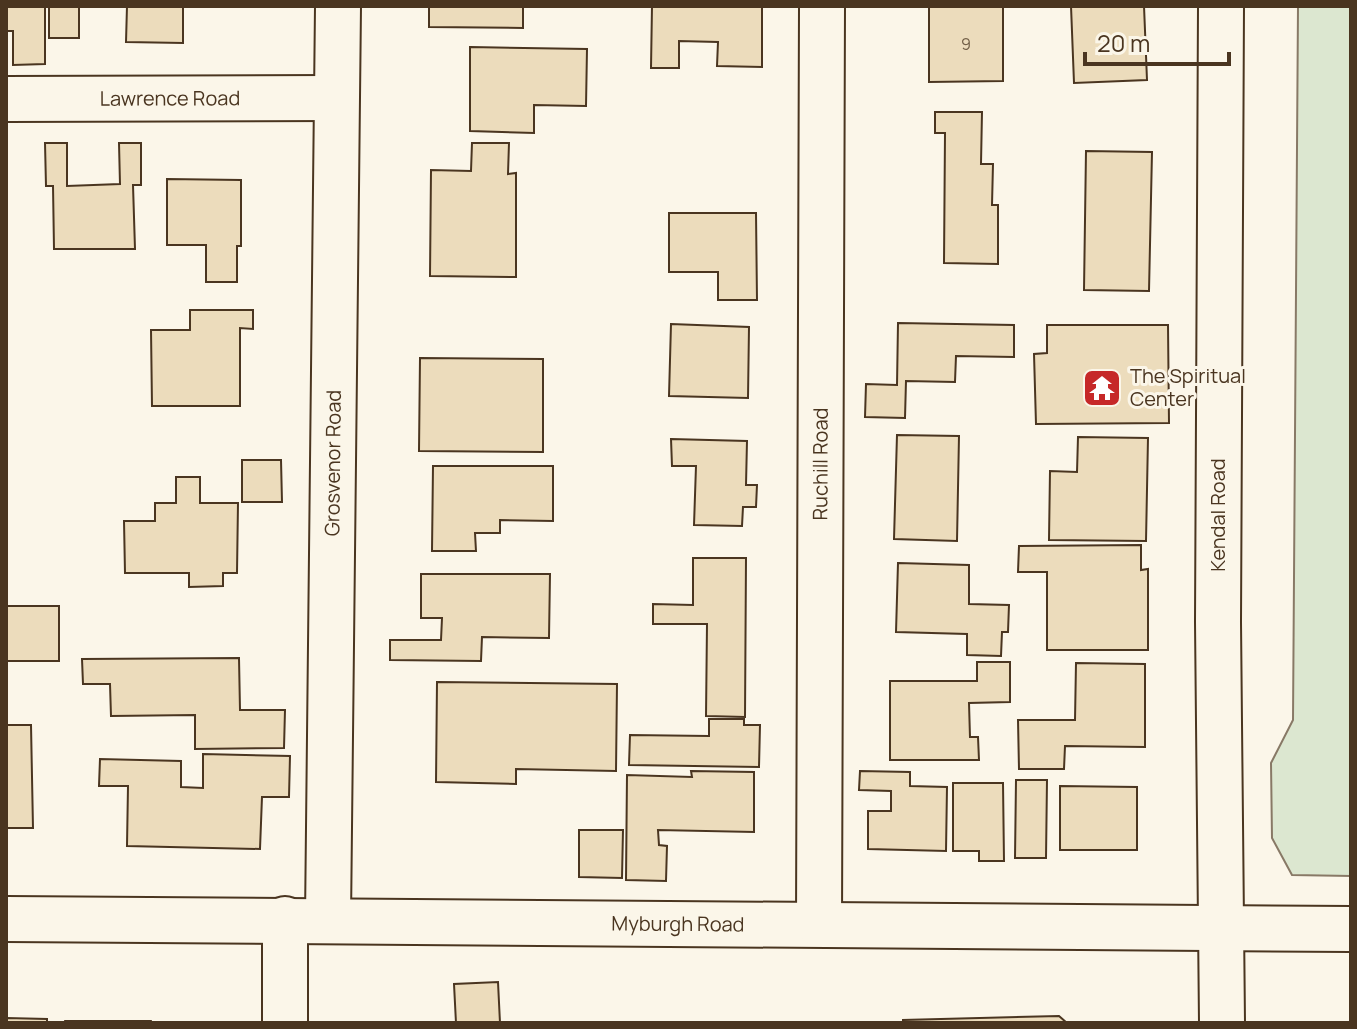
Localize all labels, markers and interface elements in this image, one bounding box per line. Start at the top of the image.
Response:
scale bar [1085,16,1229,66]
text: 20 m [1097,26,1150,59]
house number: 9 [961,33,971,55]
street label: Lawrence Road [100,84,240,112]
place label: The Spiritual Center [1130,362,1246,412]
temple icon: The Spiritual Center [1081,367,1123,409]
street label: Grosvenor Road [318,390,347,536]
street label: Ruchill Road [806,407,834,521]
street label: Kendal Road [1204,458,1231,572]
street label: Myburgh Road [611,910,745,937]

